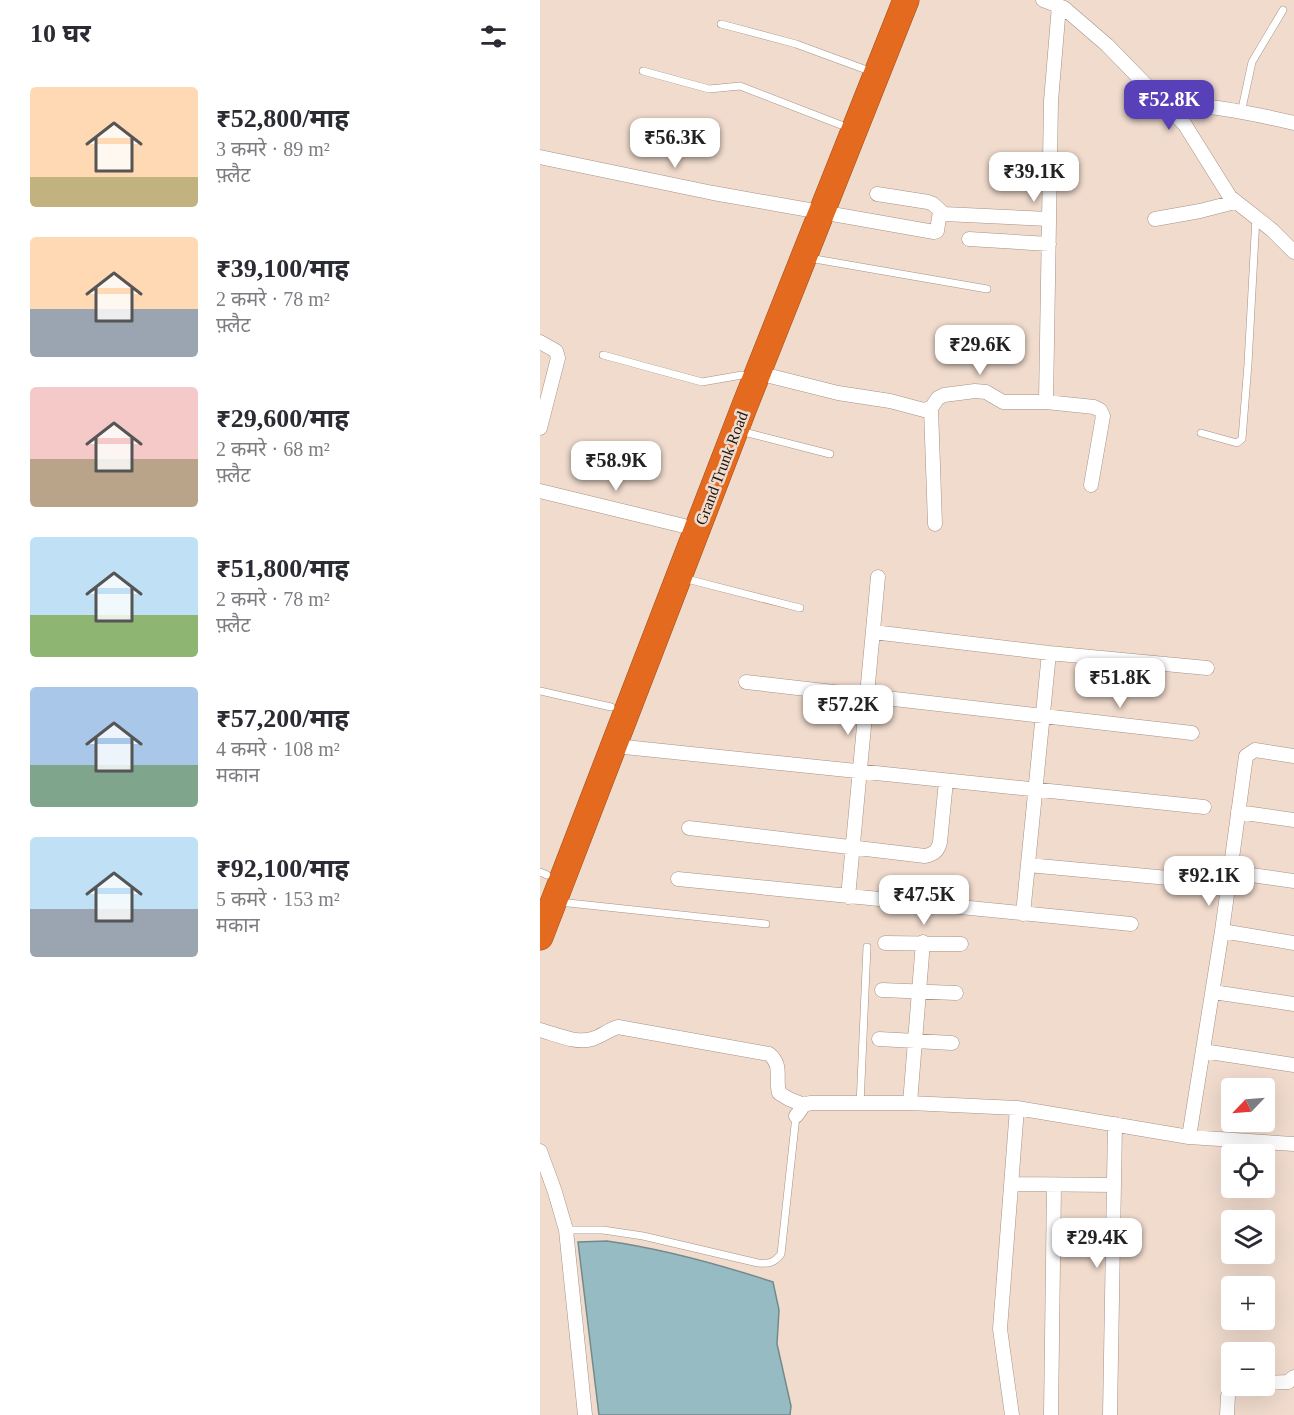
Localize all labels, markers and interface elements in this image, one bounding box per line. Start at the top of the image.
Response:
text: 10 घर [30,19,91,48]
icon: filters [477,20,510,53]
pin: ₹52.8K [1120,80,1218,131]
text: ₹52.8K [1138,88,1200,110]
text: ₹52,800/माह [216,104,349,133]
icon: home [78,111,150,183]
pin: ₹56.3K [626,118,724,169]
text: ₹56.3K [644,126,706,148]
text: 3 कमरे · 89 m² [216,138,330,160]
pin: ₹39.1K [985,152,1083,203]
text: ₹39.1K [1003,160,1065,182]
text: फ़्लैट [216,164,251,186]
text: ₹39,100/माह [216,254,349,283]
icon: home [78,261,150,333]
text: 2 कमरे · 78 m² [216,288,330,310]
text: फ़्लैट [216,314,251,336]
pin: ₹29.6K [931,325,1029,376]
text: ₹29.6K [949,333,1011,355]
text: ₹29,600/माह [216,404,349,433]
street label: Grand Trunk Road [692,409,751,527]
icon: home [78,411,150,483]
text: 2 कमरे · 68 m² [216,438,330,460]
pin: ₹58.9K [567,441,665,492]
text: ₹58.9K [585,449,647,471]
text: फ़्लैट [216,464,251,486]
text: ₹51,800/माह [216,554,349,583]
icon: home [78,561,150,633]
text: 2 कमरे · 78 m² [216,588,330,610]
text: फ़्लैट [216,614,251,636]
pin: ₹51.8K [1071,658,1169,709]
text: ₹51.8K [1089,666,1151,688]
pin: ₹57.2K [799,685,897,736]
text: ₹57.2K [817,693,879,715]
text: ₹57,200/माह [216,704,349,733]
icon: home [78,711,150,783]
text: 4 कमरे · 108 m² [216,738,340,760]
text: मकान [216,764,260,786]
text: ₹92,100/माह [216,854,349,883]
pin: ₹92.1K [1160,856,1258,907]
icon: home [78,861,150,933]
text: ₹92.1K [1178,864,1240,886]
pin: ₹47.5K [875,875,973,926]
text: ₹47.5K [893,883,955,905]
text: 5 कमरे · 153 m² [216,888,340,910]
text: मकान [216,914,260,936]
north arrow [1221,1078,1275,1132]
map controls [1221,1078,1275,1396]
button: locate [1221,1144,1275,1198]
button: layers [1221,1210,1275,1264]
pin: ₹29.4K [1048,1218,1146,1269]
text: ₹29.4K [1066,1226,1128,1248]
button: + [1221,1276,1275,1330]
button: − [1221,1342,1275,1396]

